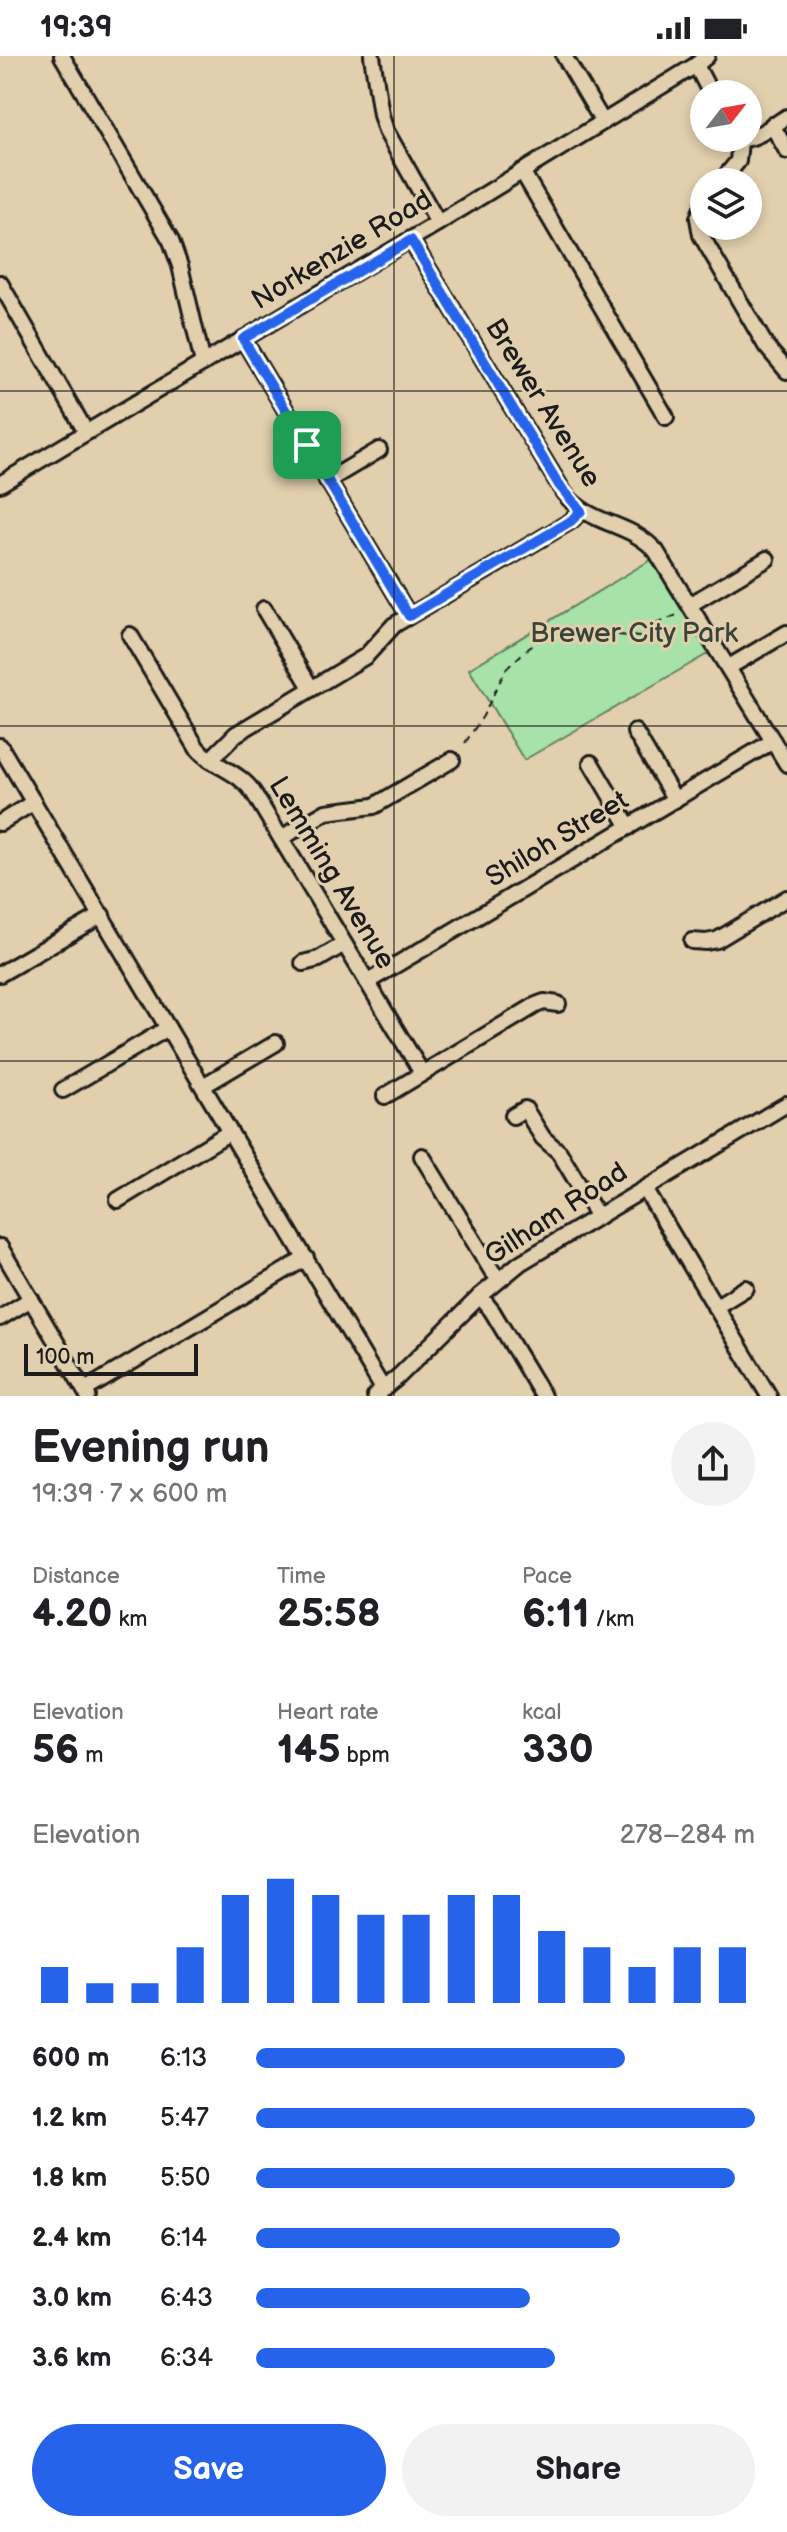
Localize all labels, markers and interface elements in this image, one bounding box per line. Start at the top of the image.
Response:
text: 19:39 [40,10,113,46]
north arrow [690,80,762,152]
map controls [690,80,762,240]
button: layers [690,168,762,240]
street label: Norkenzie Road [246,183,438,317]
street label: Brewer Avenue [478,313,608,493]
pin [273,411,341,479]
icon: arrive [285,423,329,467]
park label: Brewer City Park [530,617,738,650]
street label: Lemming Avenue [262,771,402,975]
street label: Shiloh Street [480,783,635,894]
street label: Gilham Road [478,1156,634,1272]
scale bar [24,1340,198,1376]
text: 100 m [36,1344,95,1371]
text: Evening run [32,1422,269,1475]
button: share [671,1422,755,1506]
text: 19:39 · 7 × 600 m [32,1479,227,1510]
text: Distance [32,1563,120,1590]
text: Time [277,1563,326,1590]
text: Pace [522,1563,572,1590]
text: 4.20 [32,1590,113,1638]
text: 25:58 [277,1590,381,1638]
text: 6:11 [522,1590,590,1638]
text: km [113,1606,147,1633]
text: /km [590,1606,634,1633]
text: Elevation [32,1699,124,1726]
text: Heart rate [277,1699,379,1726]
text: kcal [522,1699,561,1726]
text: 56 [32,1726,79,1774]
text: 145 [277,1726,340,1774]
text: 330 [522,1726,594,1774]
text: m [79,1742,103,1769]
text: bpm [340,1742,390,1769]
text: Elevation [32,1820,140,1851]
text: 278–284 m [620,1820,755,1851]
text: 600 m [32,2043,109,2074]
text: 6:13 [160,2043,207,2074]
text: 1.2 km [32,2103,107,2134]
text: 5:47 [160,2103,209,2134]
text: 1.8 km [32,2163,107,2194]
text: 5:50 [160,2163,210,2194]
text: 2.4 km [32,2223,111,2254]
text: 6:14 [160,2223,207,2254]
text: 3.0 km [32,2283,112,2314]
text: 6:43 [160,2283,213,2314]
text: 3.6 km [32,2343,111,2374]
text: 6:34 [160,2343,213,2374]
button: Save [32,2424,386,2516]
button: Share [402,2424,755,2516]

